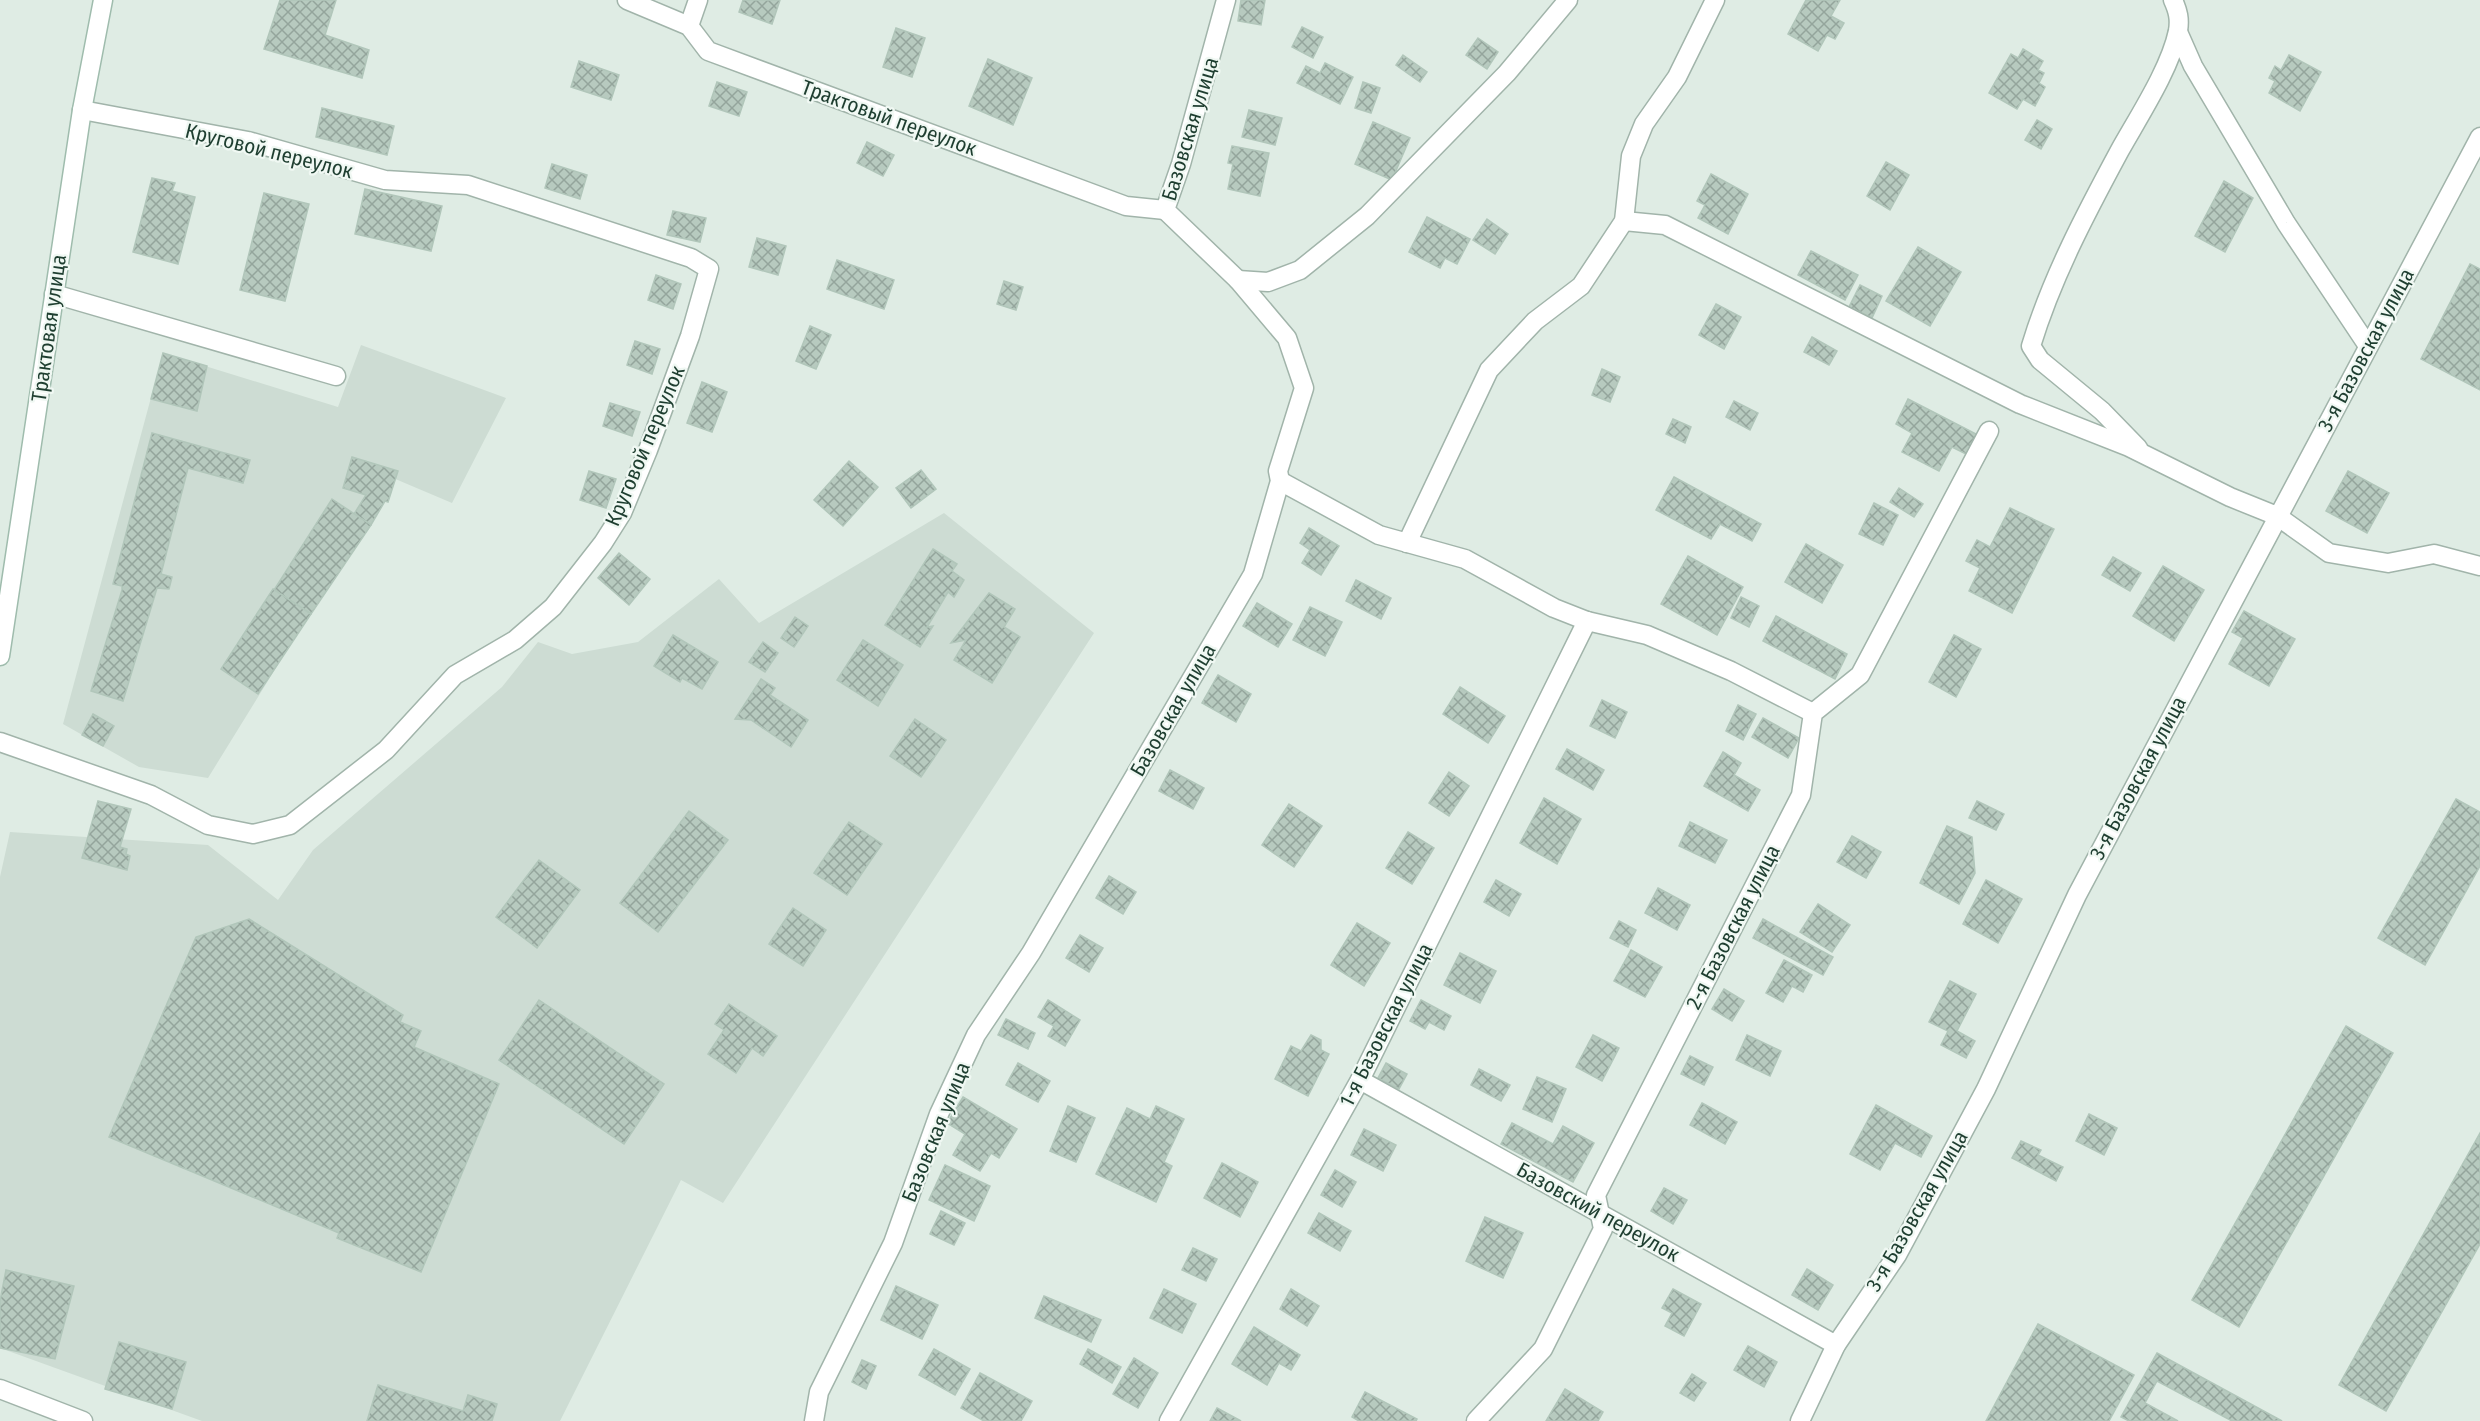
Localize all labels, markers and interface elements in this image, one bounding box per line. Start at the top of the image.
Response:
street label: Базовская улица [1156,54,1224,204]
street label: Трактовый переулок [798,74,980,162]
street label: Круговой переулок [182,118,356,184]
street label: Трактовая улица [26,253,72,403]
street label: 3-я Базовская улица [2312,264,2420,436]
street label: Круговой переулок [599,362,691,530]
street label: Базовская улица [1125,639,1221,781]
street label: 3-я Базовская улица [2084,692,2192,864]
street label: 2-я Базовская улица [1680,840,1786,1014]
street label: 1-я Базовская улица [1334,939,1438,1111]
street label: Базовская улица [896,1058,976,1206]
street label: 3-я Базовская улица [1860,1126,1974,1296]
street label: Базовский переулок [1512,1156,1684,1268]

